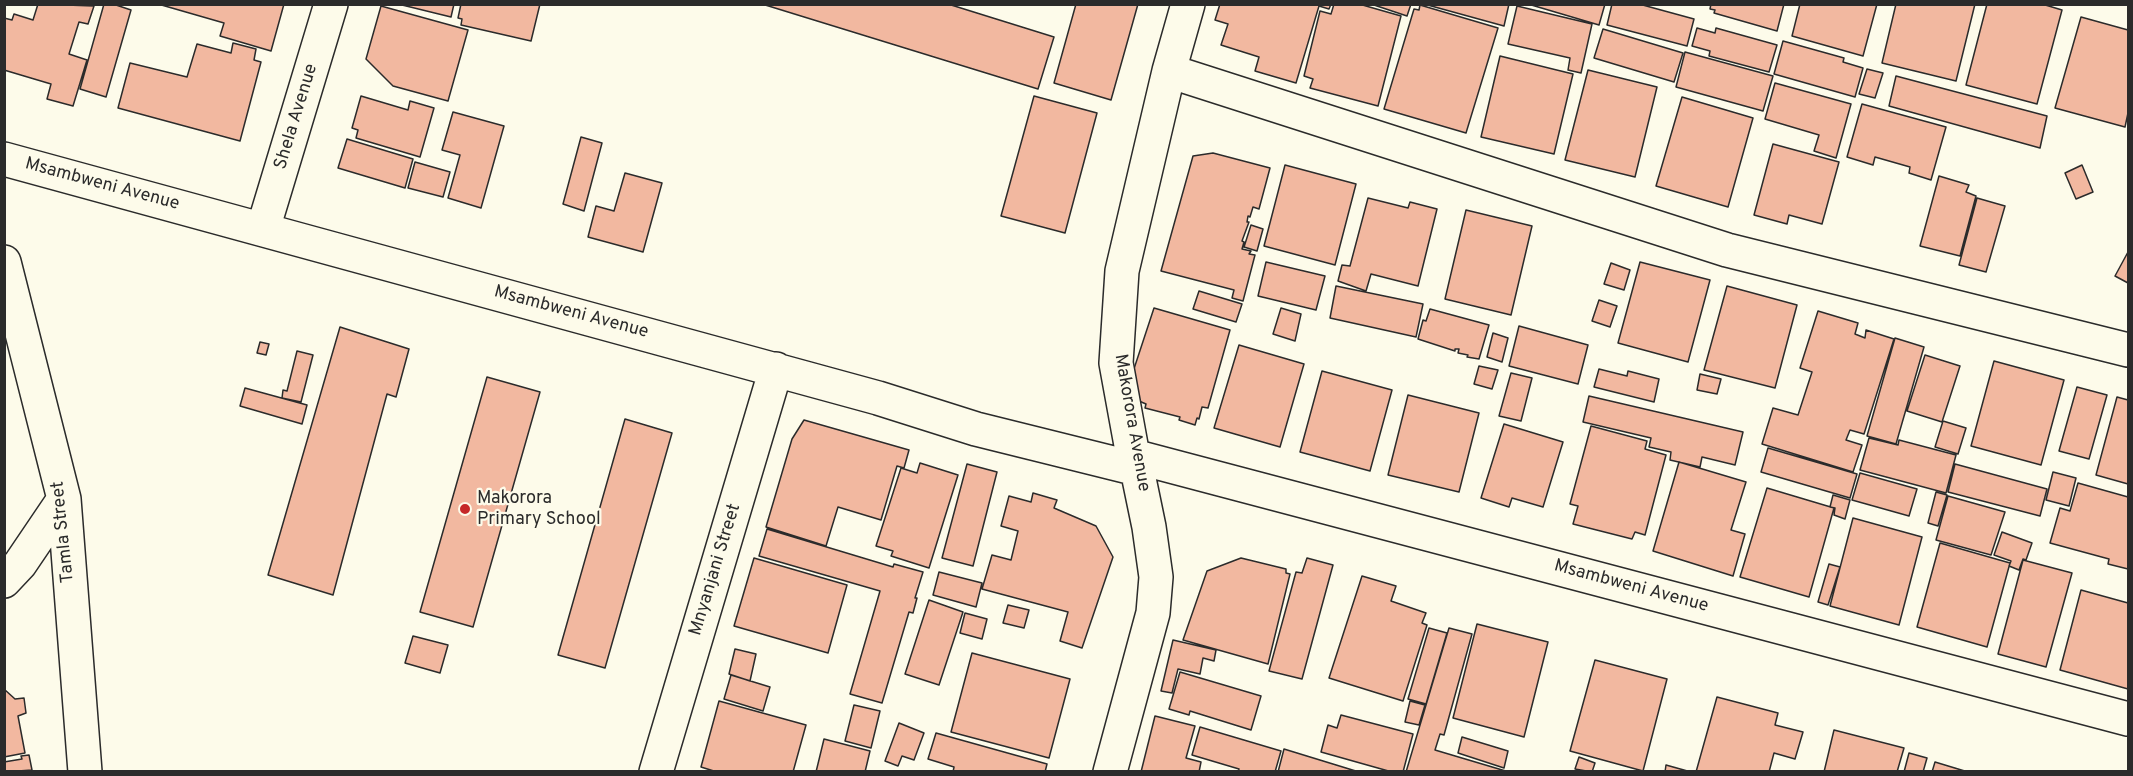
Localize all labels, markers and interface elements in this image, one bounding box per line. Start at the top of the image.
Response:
street label: Shela Avenue [271,62,323,172]
street label: Msambweni Avenue [22,154,182,216]
street label: Msambweni Avenue [491,282,651,344]
street label: Makorora Avenue [1108,352,1154,494]
street label: Tamla Street [48,480,80,584]
place label: Makorora Primary School [477,488,601,530]
street label: Mnyanjani Street [686,501,746,639]
marker: Makorora Primary School [458,502,472,516]
street label: Msambweni Avenue [1551,556,1711,618]

